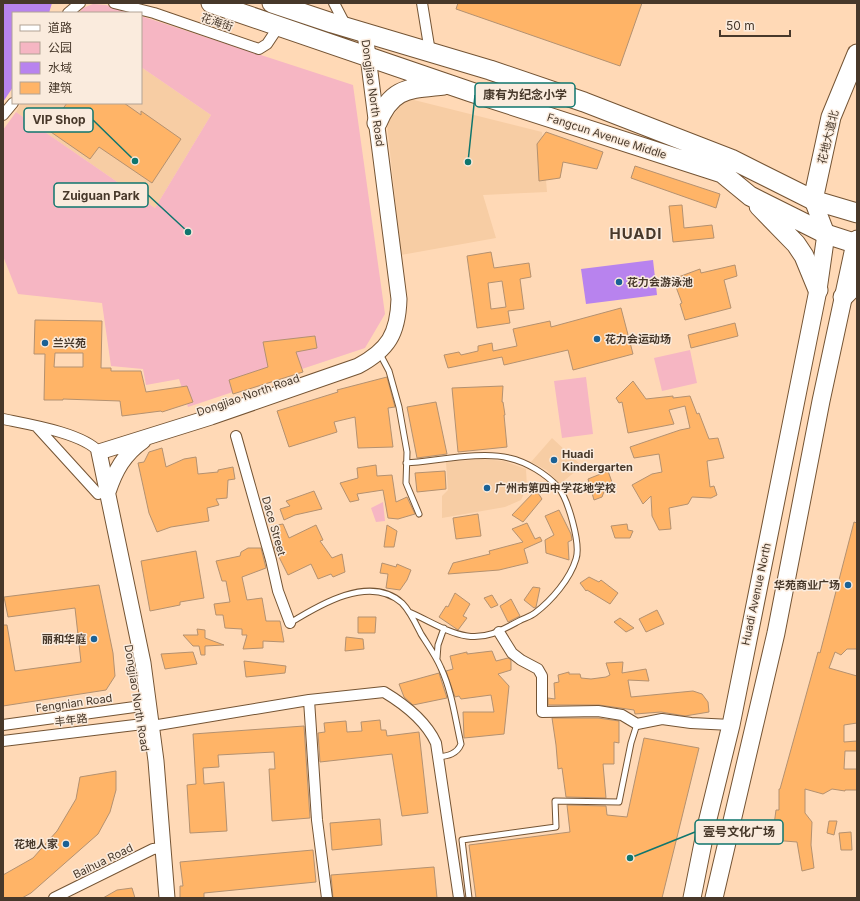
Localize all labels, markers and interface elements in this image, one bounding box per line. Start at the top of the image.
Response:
street label: 花海街 [199,10,235,34]
legend [12,12,142,104]
scale bar [720,12,790,38]
text: 50 m [726,18,755,33]
text: 道路 [48,20,72,35]
street label: Dongjiao North Road [359,39,387,147]
text: 公园 [48,40,72,55]
text: 水域 [48,60,72,75]
text: 建筑 [48,80,72,95]
callout: 康有为纪念小学 [475,83,575,107]
text: 康有为纪念小学 [483,87,567,102]
callout: VIP Shop [24,108,93,132]
street label: 花地大道北 [815,109,841,165]
street label: Fangcun Avenue Middle [545,110,669,162]
text: VIP Shop [32,112,86,127]
callout: Zuiguan Park [54,183,148,207]
text: Zuiguan Park [62,188,140,203]
district label: HUADI [609,224,663,243]
place label: 花力会游泳池 [627,275,693,289]
marker: 花力会游泳池 [614,277,624,287]
place label: 花力会运动场 [605,332,671,346]
marker: 花力会运动场 [592,334,602,344]
place label: 兰兴苑 [53,336,86,350]
marker: 兰兴苑 [40,338,50,348]
street label: Dongjiao North Road [195,371,301,419]
place label: Huadi Kindergarten [562,447,633,474]
marker: Huadi Kindergarten [549,455,559,465]
place label: 广州市第四中学花地学校 [495,481,616,495]
marker: 广州市第四中学花地学校 [482,483,492,493]
street label: Dace Street [259,495,289,558]
street label: Huadi Avenue North [738,541,774,647]
place label: 华苑商业广场 [774,578,840,592]
marker: 华苑商业广场 [843,580,853,590]
place label: 丽和华庭 [42,632,86,646]
marker: 丽和华庭 [89,634,99,644]
street label: Dongjiao North Road [122,644,152,752]
street label: Fengnian Road [35,691,113,715]
street label: 丰年路 [54,711,88,729]
callout: 壹号文化广场 [695,820,783,844]
text: 壹号文化广场 [703,824,775,839]
place label: 花地人家 [14,837,58,851]
marker: 花地人家 [61,839,71,849]
street label: Baihua Road [71,840,135,882]

